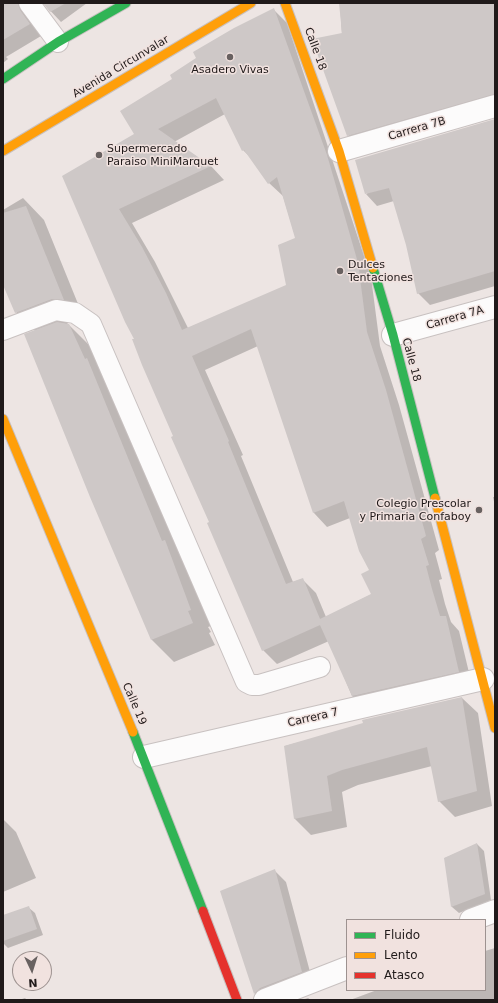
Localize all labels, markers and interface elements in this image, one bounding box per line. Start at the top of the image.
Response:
street label: Calle 18 [301,26,329,72]
street label: Avenida Circunvalar [70,33,172,101]
marker: Asadero Vivas [225,52,235,62]
place label: Asadero Vivas [191,63,269,77]
street label: Carrera 7B [387,115,447,143]
place label: Supermercado Paraiso MiniMarquet [107,142,218,168]
marker: Supermercado Paraiso MiniMarquet [94,150,104,160]
place label: Dulces Tentaciones [348,258,413,284]
marker: Dulces Tentaciones [335,266,345,276]
street label: Carrera 7A [425,304,485,332]
street label: Calle 18 [399,337,423,383]
place label: Colegio Prescolar y Primaria Confaboy [359,497,471,523]
marker: Colegio Prescolar y Primaria Confaboy [474,505,484,515]
street label: Calle 19 [119,681,149,727]
street label: Carrera 7 [286,706,340,730]
legend [346,919,486,991]
text: Fluido [384,928,420,942]
text: Lento [384,948,418,962]
north arrow [12,951,52,991]
text: Atasco [384,968,424,982]
text: N [28,976,38,989]

